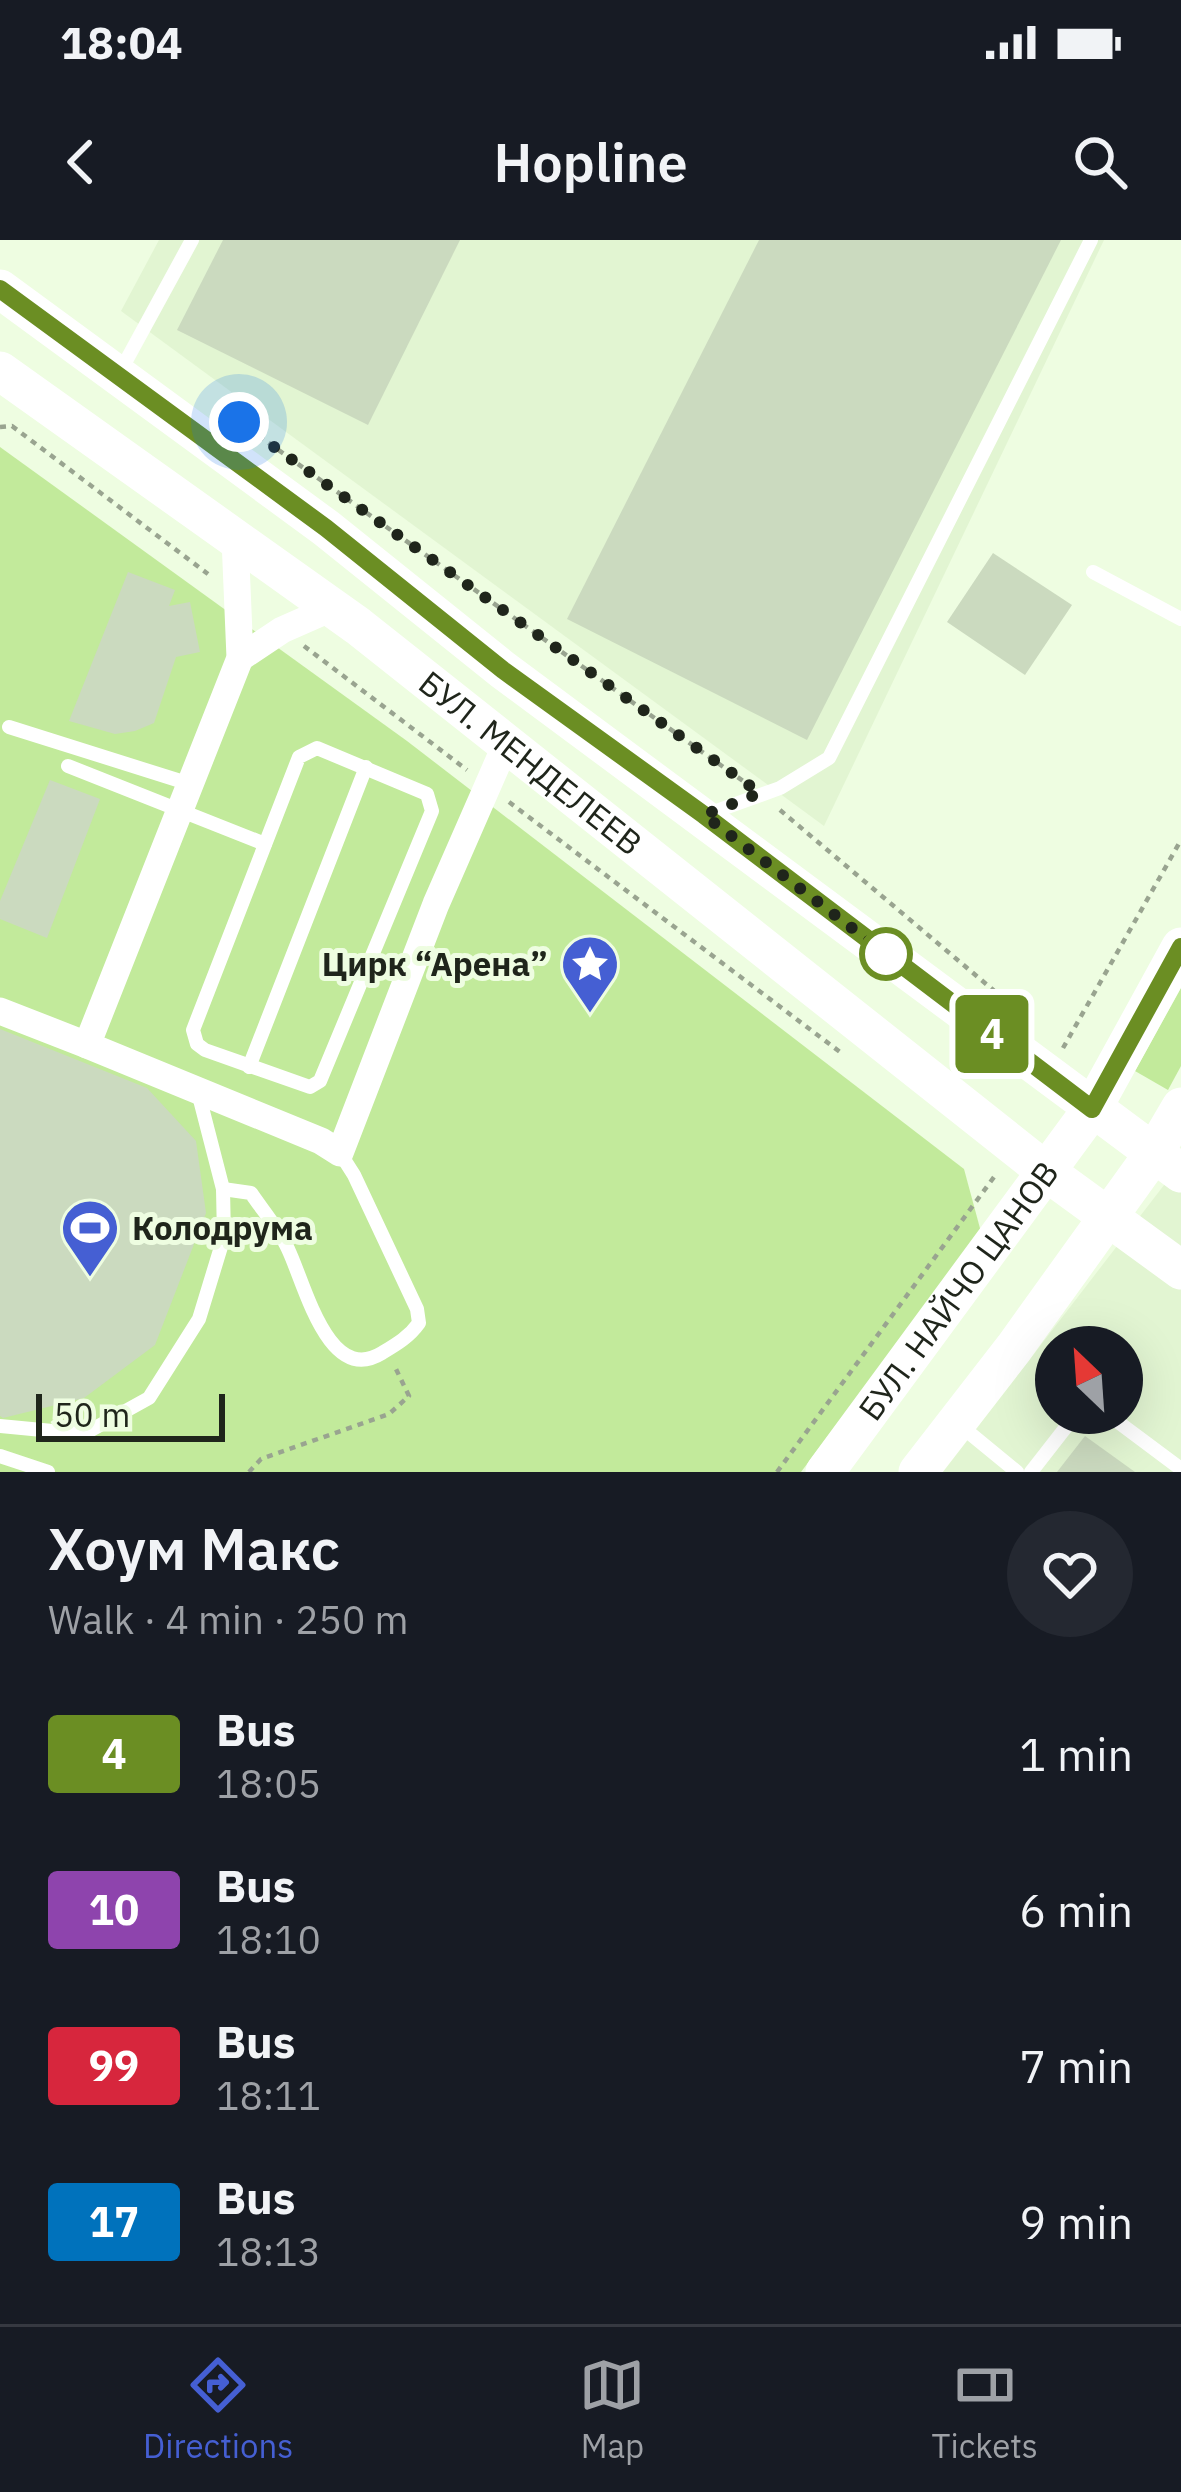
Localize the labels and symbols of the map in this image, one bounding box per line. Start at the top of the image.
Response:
your location [209,392,269,452]
street label: БУЛ. МЕНДЕЛЕЕВ [411,661,651,864]
unlabelled marker [861,929,911,979]
place icon: Цирк “Арена” [559,933,621,1015]
place label: Цирк “Арена” [322,942,548,985]
line badge: 4 [953,995,1031,1073]
street label: БУЛ. НАЙЧО ЦАНОВ [848,1152,1068,1429]
sports icon: Колодрума [59,1197,121,1279]
place label: Колодрума [132,1206,313,1249]
north arrow [1035,1326,1143,1434]
scale bar [36,1388,225,1441]

